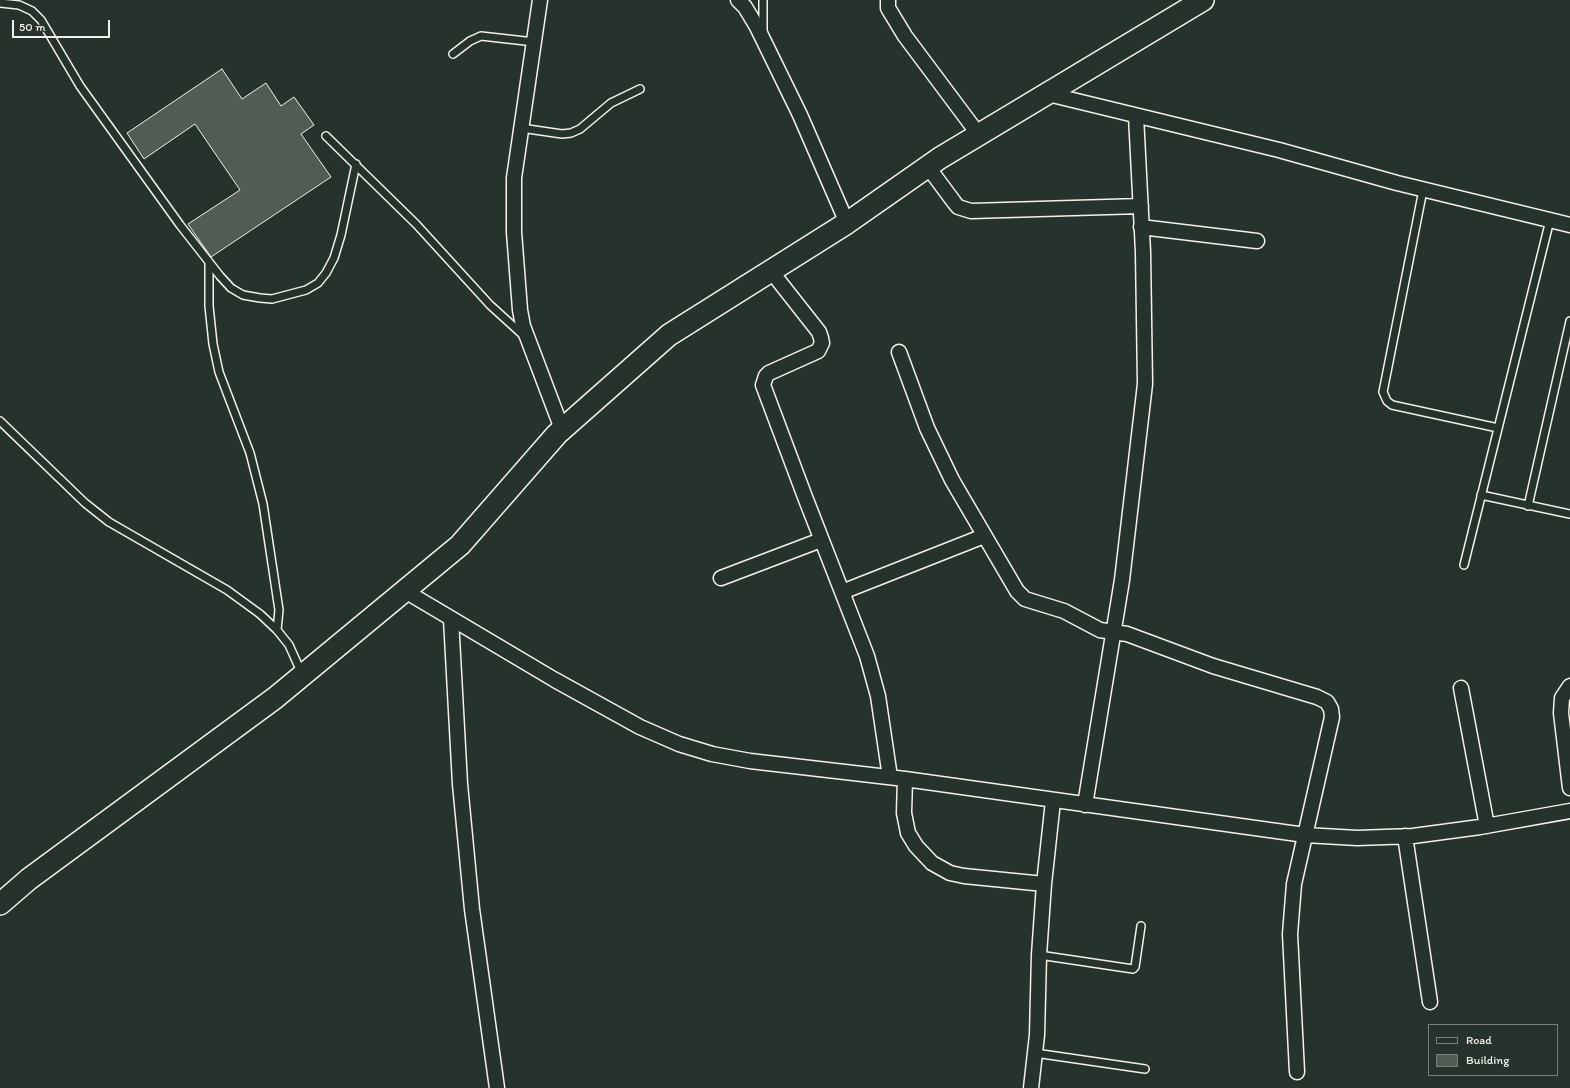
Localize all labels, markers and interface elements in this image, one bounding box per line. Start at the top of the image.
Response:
scale bar [14,12,112,38]
text: 50 m [19,20,45,34]
legend [1428,1024,1558,1076]
text: Road [1466,1033,1492,1047]
text: Building [1466,1053,1509,1067]

